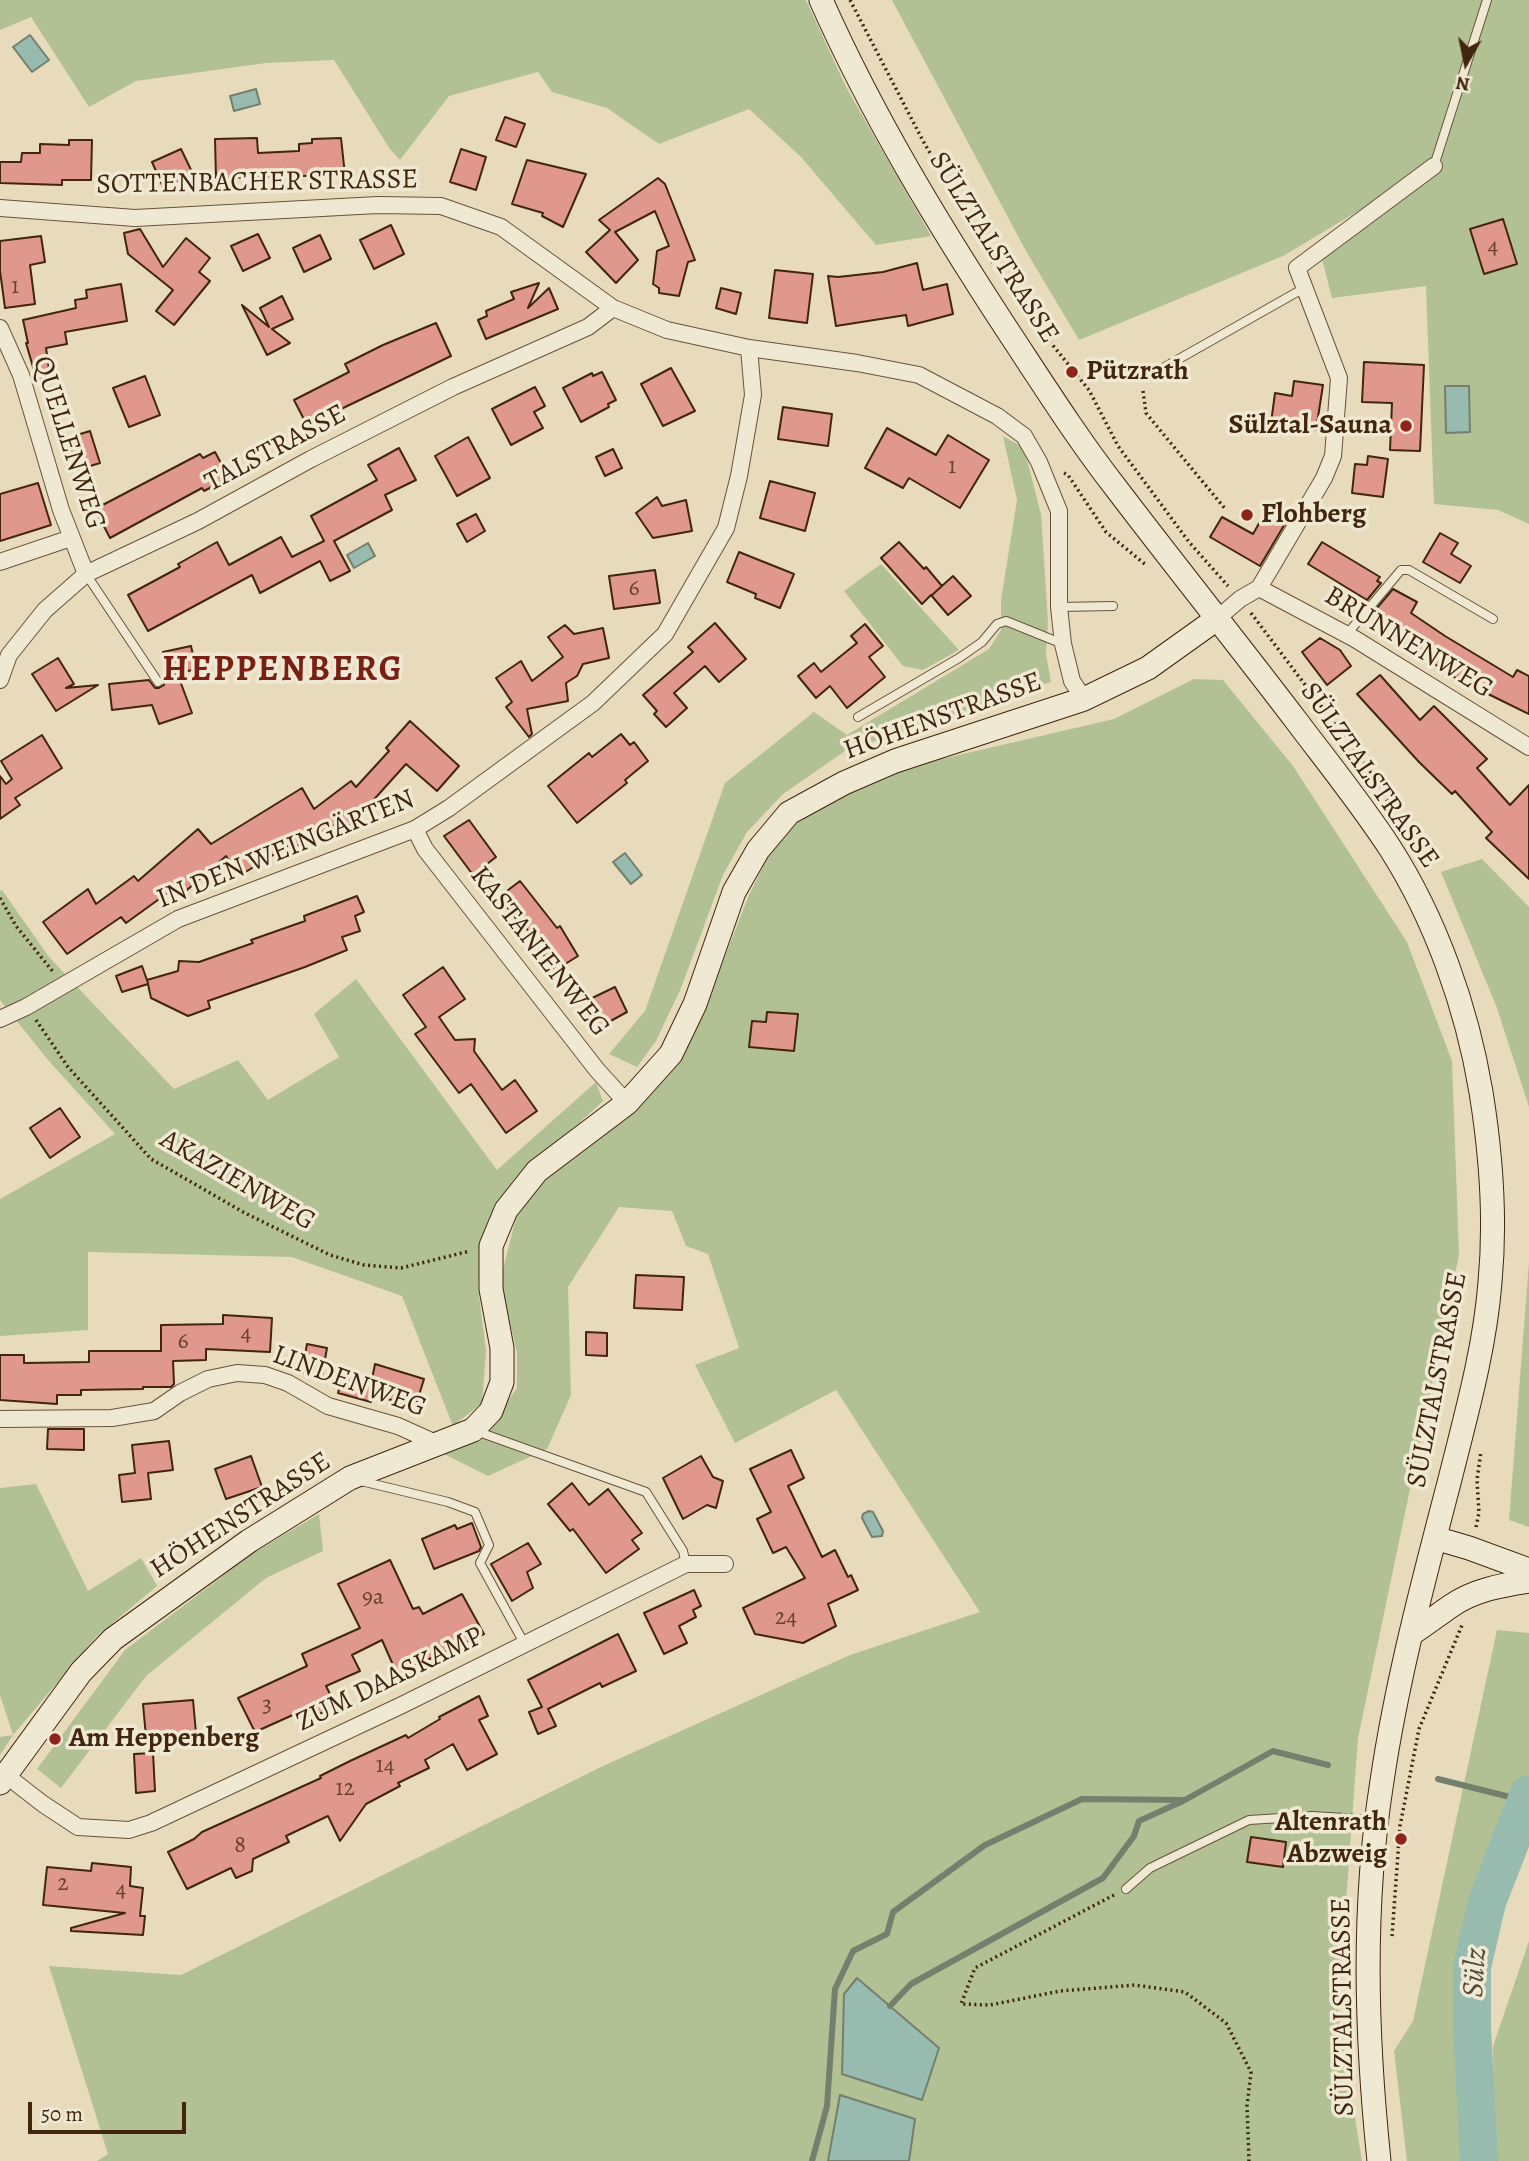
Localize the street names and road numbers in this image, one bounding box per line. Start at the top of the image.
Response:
street label: SÜLZTALSTRASSE [921,146,1065,350]
street label: SOTTENBACHER STRASSE [96,163,418,203]
street label: QUELLENWEG [24,352,112,534]
street label: TALSTRASSE [200,398,352,500]
street label: BRUNNENWEG [1318,580,1498,706]
street label: HÖHENSTRASSE [839,666,1047,768]
street label: SÜLZTALSTRASSE [1292,677,1446,875]
street label: IN DEN WEINGÄRTEN [152,783,420,917]
street label: KASTANIENWEG [462,860,616,1044]
street label: AKAZIENWEG [154,1123,320,1239]
street label: SÜLZTALSTRASSE [1401,1269,1475,1491]
street label: LINDENWEG [268,1339,430,1425]
street label: HÖHENSTRASSE [145,1445,337,1587]
street label: ZUM DAASKAMP [291,1620,489,1740]
street label: SÜLZTALSTRASSE [1325,1897,1363,2117]

